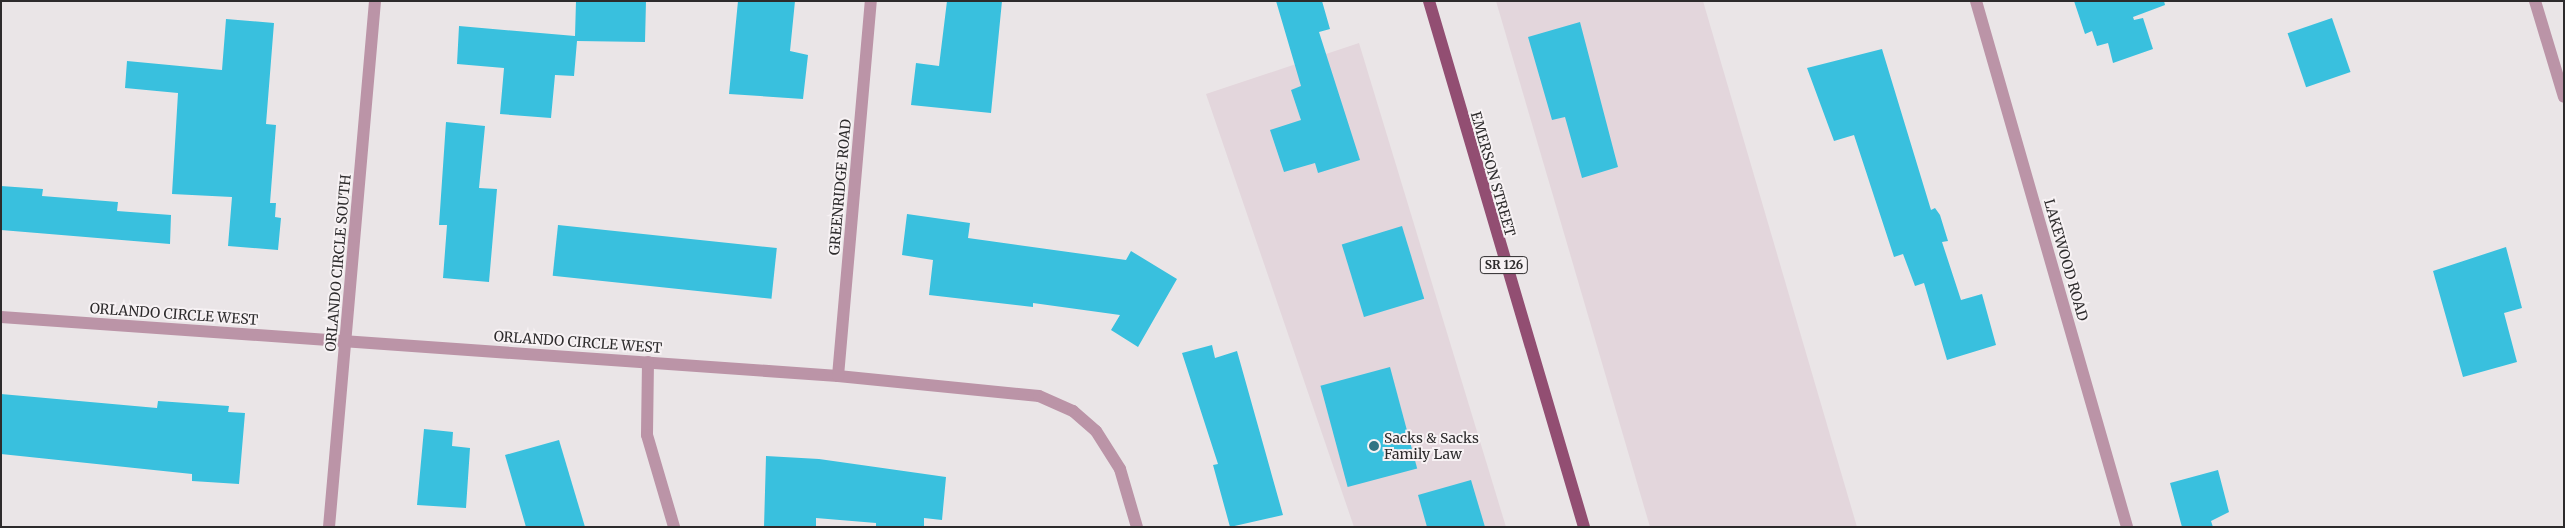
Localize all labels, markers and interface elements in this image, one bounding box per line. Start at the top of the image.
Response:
street label: EMERSON STREET [1467,110,1519,238]
street label: GREENRIDGE ROAD [826,118,854,256]
street label: ORLANDO CIRCLE SOUTH [322,174,354,352]
street label: LAKEWOOD ROAD [2041,197,2091,323]
road number: SR 126 [1479,256,1529,274]
street label: ORLANDO CIRCLE WEST [89,300,259,328]
street label: ORLANDO CIRCLE WEST [493,328,663,356]
place label: Sacks & Sacks Family Law [1384,430,1479,462]
marker: Sacks & Sacks Family Law [1368,440,1380,452]

